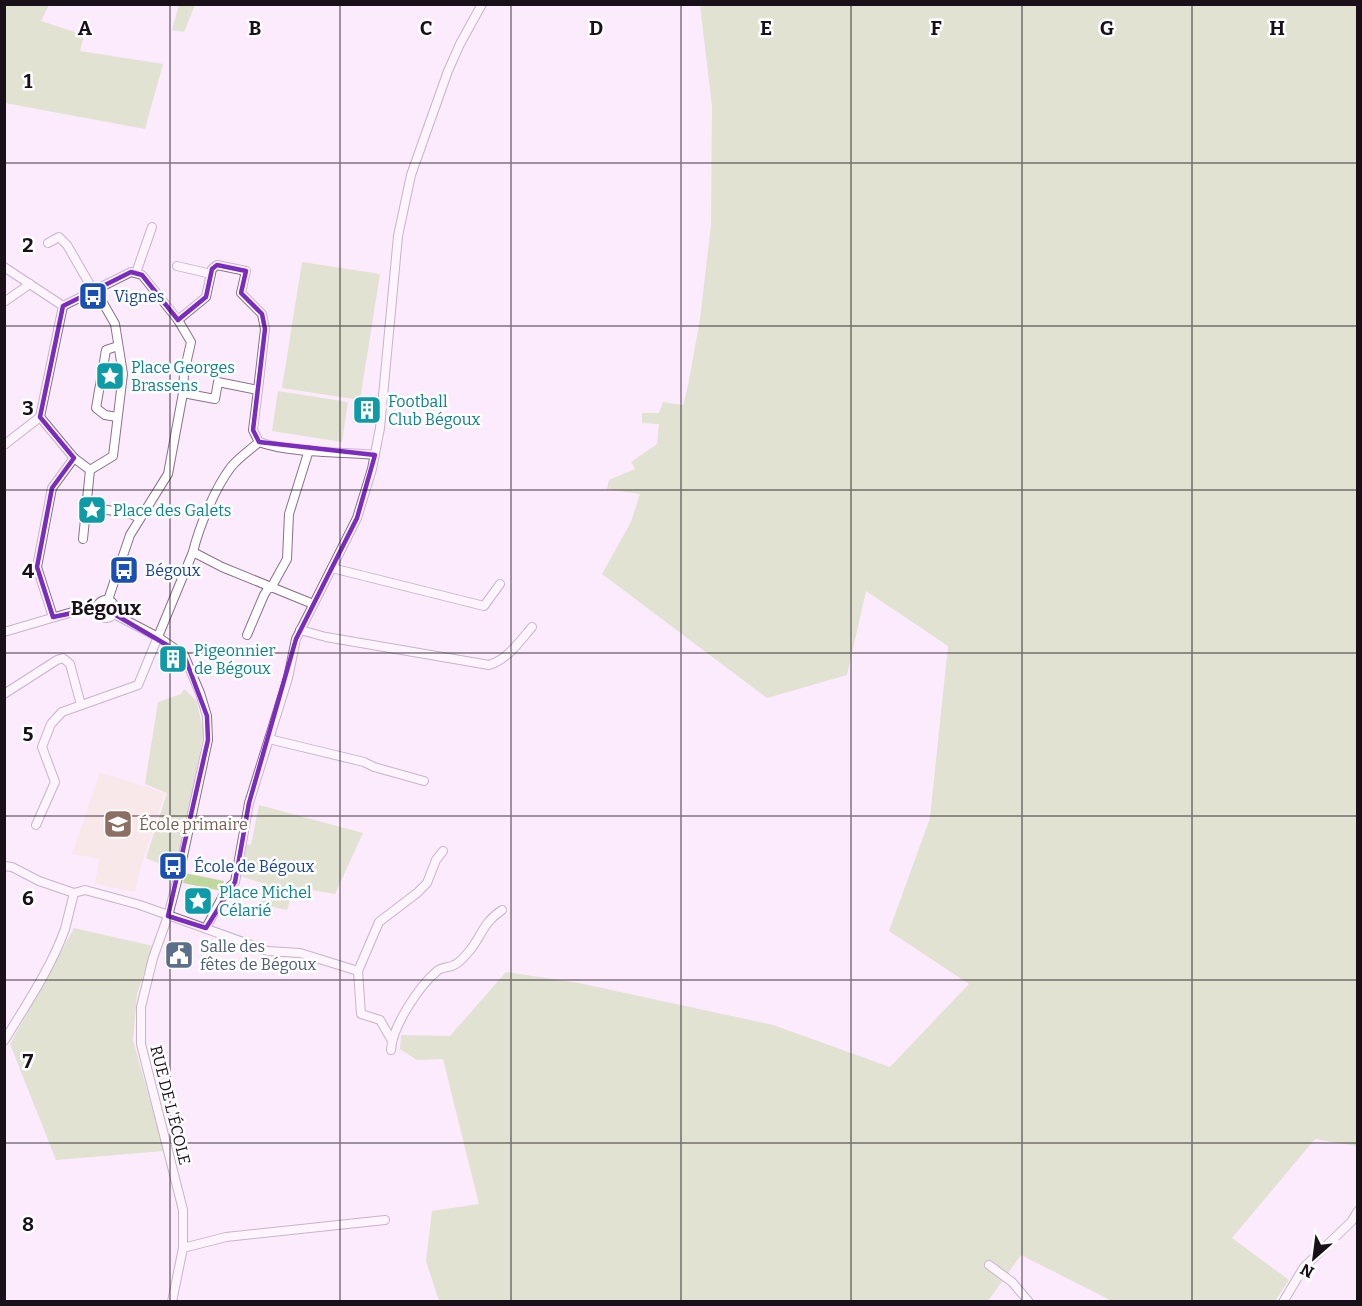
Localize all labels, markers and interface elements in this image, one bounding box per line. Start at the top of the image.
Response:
text: A [78,16,93,40]
text: B [249,16,262,40]
text: C [420,16,432,40]
text: D [589,16,603,40]
text: E [760,16,772,40]
text: F [930,16,942,40]
text: G [1100,16,1114,40]
text: H [1269,16,1285,40]
text: 1 [24,69,33,93]
text: 2 [22,233,34,257]
bus stop icon: Vignes [77,280,109,312]
place label: Vignes [114,287,164,306]
place label: Place Georges Brassens [131,358,235,395]
place icon: Place Georges Brassens [94,360,126,392]
place label: Football Club Bégoux [388,392,480,429]
building icon: Football Club Bégoux [351,394,383,426]
text: 3 [22,396,34,420]
place icon: Place des Galets [76,494,108,526]
place label: Place des Galets [113,501,231,520]
bus stop icon: Bégoux [108,554,140,586]
text: 4 [22,559,34,583]
place label: Bégoux [145,561,201,580]
district label: Bégoux [71,596,142,620]
place label: Pigeonnier de Bégoux [194,641,276,678]
building icon: Pigeonnier de Bégoux [157,643,189,675]
text: 5 [23,722,34,746]
school or university icon: École primaire [102,808,134,840]
place label: École primaire [139,814,248,834]
bus stop icon: École de Bégoux [157,850,189,882]
place label: École de Bégoux [194,856,314,876]
place label: Place Michel Célarié [219,883,312,920]
place icon: Place Michel Célarié [182,885,214,917]
text: 6 [22,886,34,910]
place label: Salle des fêtes de Bégoux [200,937,316,974]
public building icon: Salle des fêtes de Bégoux [163,939,195,971]
street label: RUE DE L'ÉCOLE [146,1043,196,1167]
text: 7 [23,1049,34,1073]
text: 8 [22,1212,34,1236]
north arrow [1284,1228,1344,1288]
text: N [1297,1260,1317,1282]

